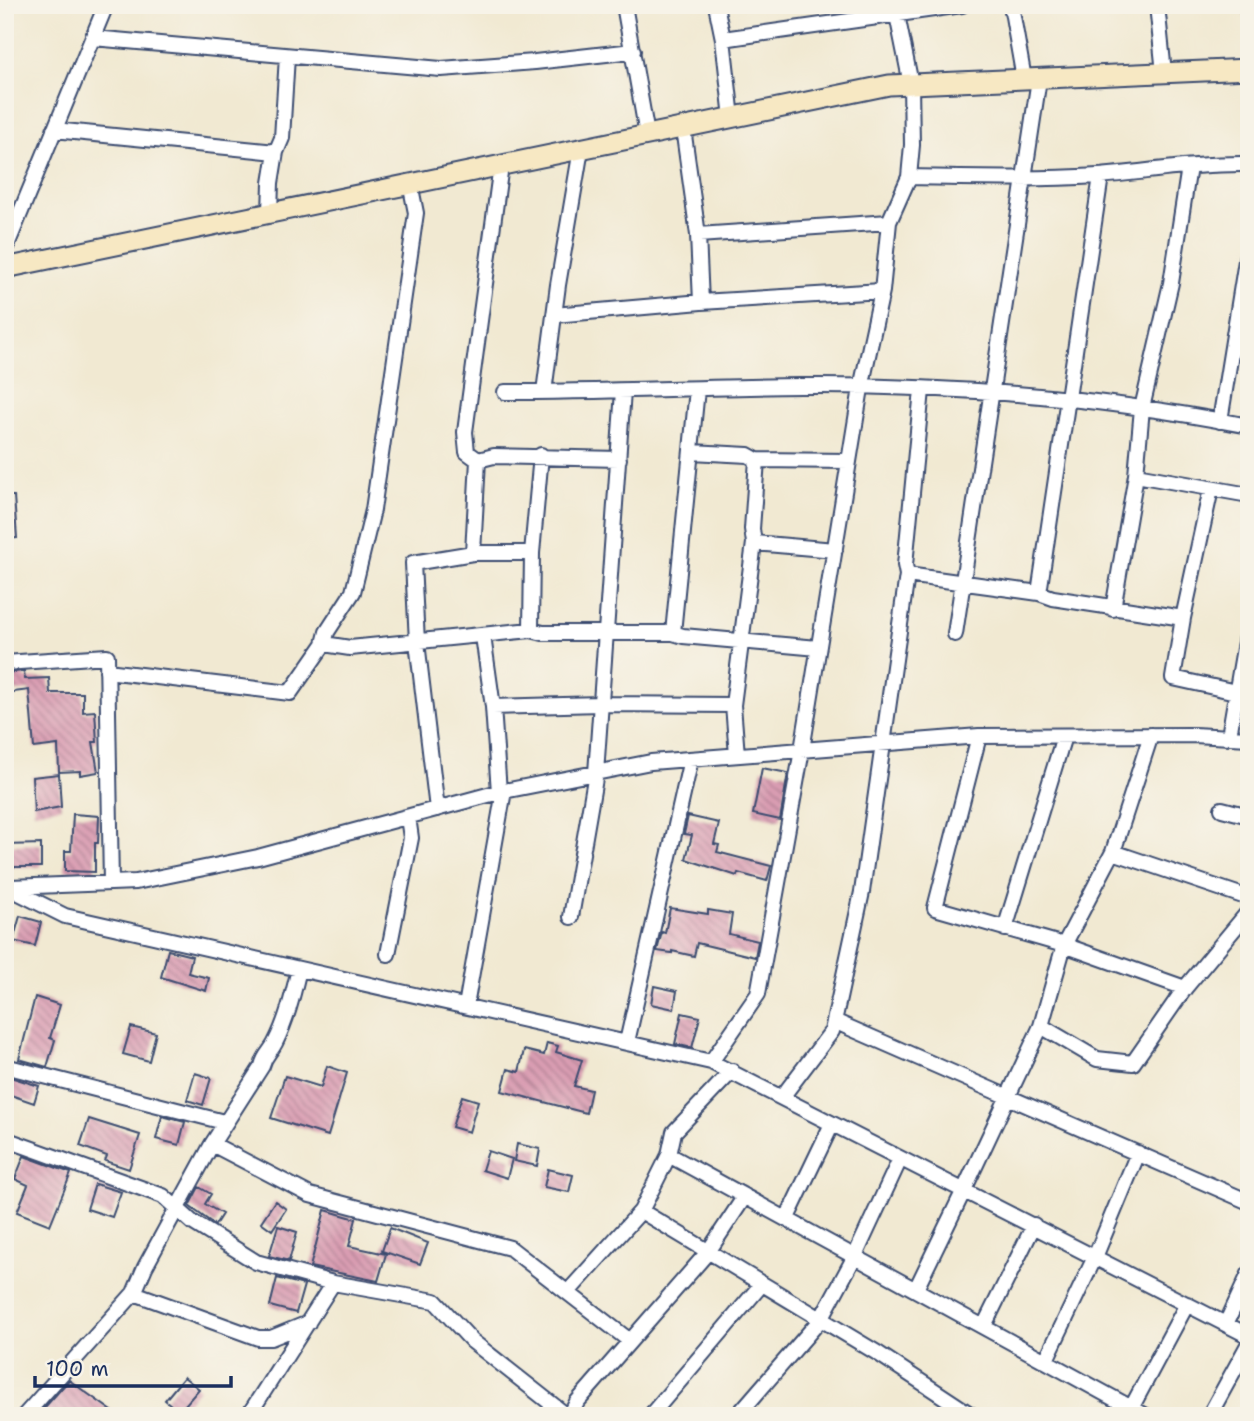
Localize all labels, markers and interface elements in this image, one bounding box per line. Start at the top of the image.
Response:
scale bar [35,1344,231,1388]
text: 100 m [46,1355,109,1383]

